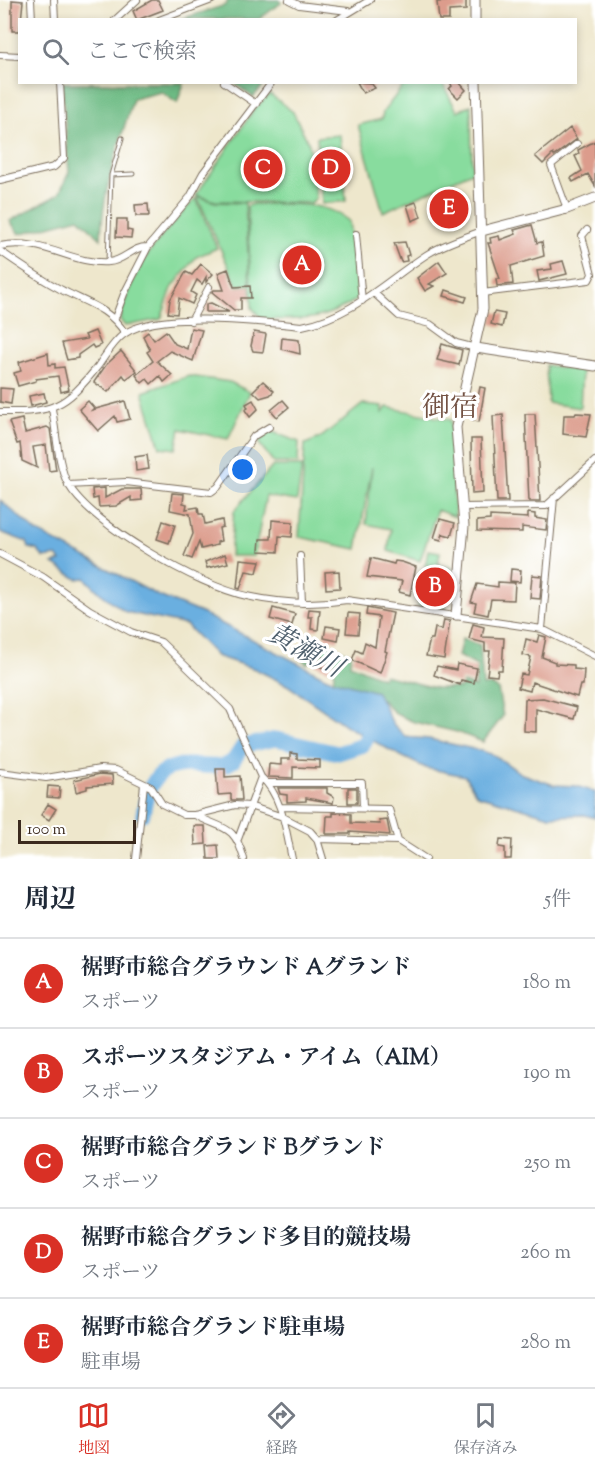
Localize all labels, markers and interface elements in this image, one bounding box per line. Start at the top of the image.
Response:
search box [18,18,577,84]
icon: search [39,35,72,68]
text: ここで検索 [87,37,197,69]
pin: C [244,146,282,192]
pin: D [312,146,350,192]
pin: E [430,186,468,232]
pin: A [282,242,322,288]
district label: 御宿 [422,389,478,429]
your location [228,455,257,484]
pin: B [416,564,454,610]
water label: 黄瀬川 [259,615,351,690]
scale bar [18,817,136,844]
text: 100 m [27,819,66,842]
text: 周辺 [24,882,76,919]
text: 5件 [544,886,571,915]
text: 裾野市総合グラウンド Aグランド [81,953,412,985]
text: A [35,969,52,998]
text: 180 m [523,969,571,998]
text: スポーツ [81,989,160,1018]
text: スポーツスタジアム・アイム（AIM） [81,1043,451,1075]
text: B [37,1059,50,1088]
text: 190 m [523,1059,571,1088]
text: スポーツ [81,1079,160,1108]
text: 裾野市総合グランド Bグランド [81,1133,386,1165]
text: C [35,1149,52,1178]
text: 250 m [523,1149,571,1178]
text: スポーツ [81,1169,160,1198]
text: 裾野市総合グランド多目的競技場 [81,1223,411,1255]
text: D [36,1239,51,1268]
text: 260 m [520,1239,571,1268]
text: スポーツ [81,1259,160,1288]
text: 裾野市総合グランド駐車場 [81,1313,345,1345]
text: E [37,1329,50,1358]
text: 280 m [520,1329,571,1358]
text: 駐車場 [81,1349,141,1378]
tab: 地図 [77,1399,110,1461]
tab: 経路 [265,1399,298,1461]
tab: 保存済み [453,1399,517,1461]

